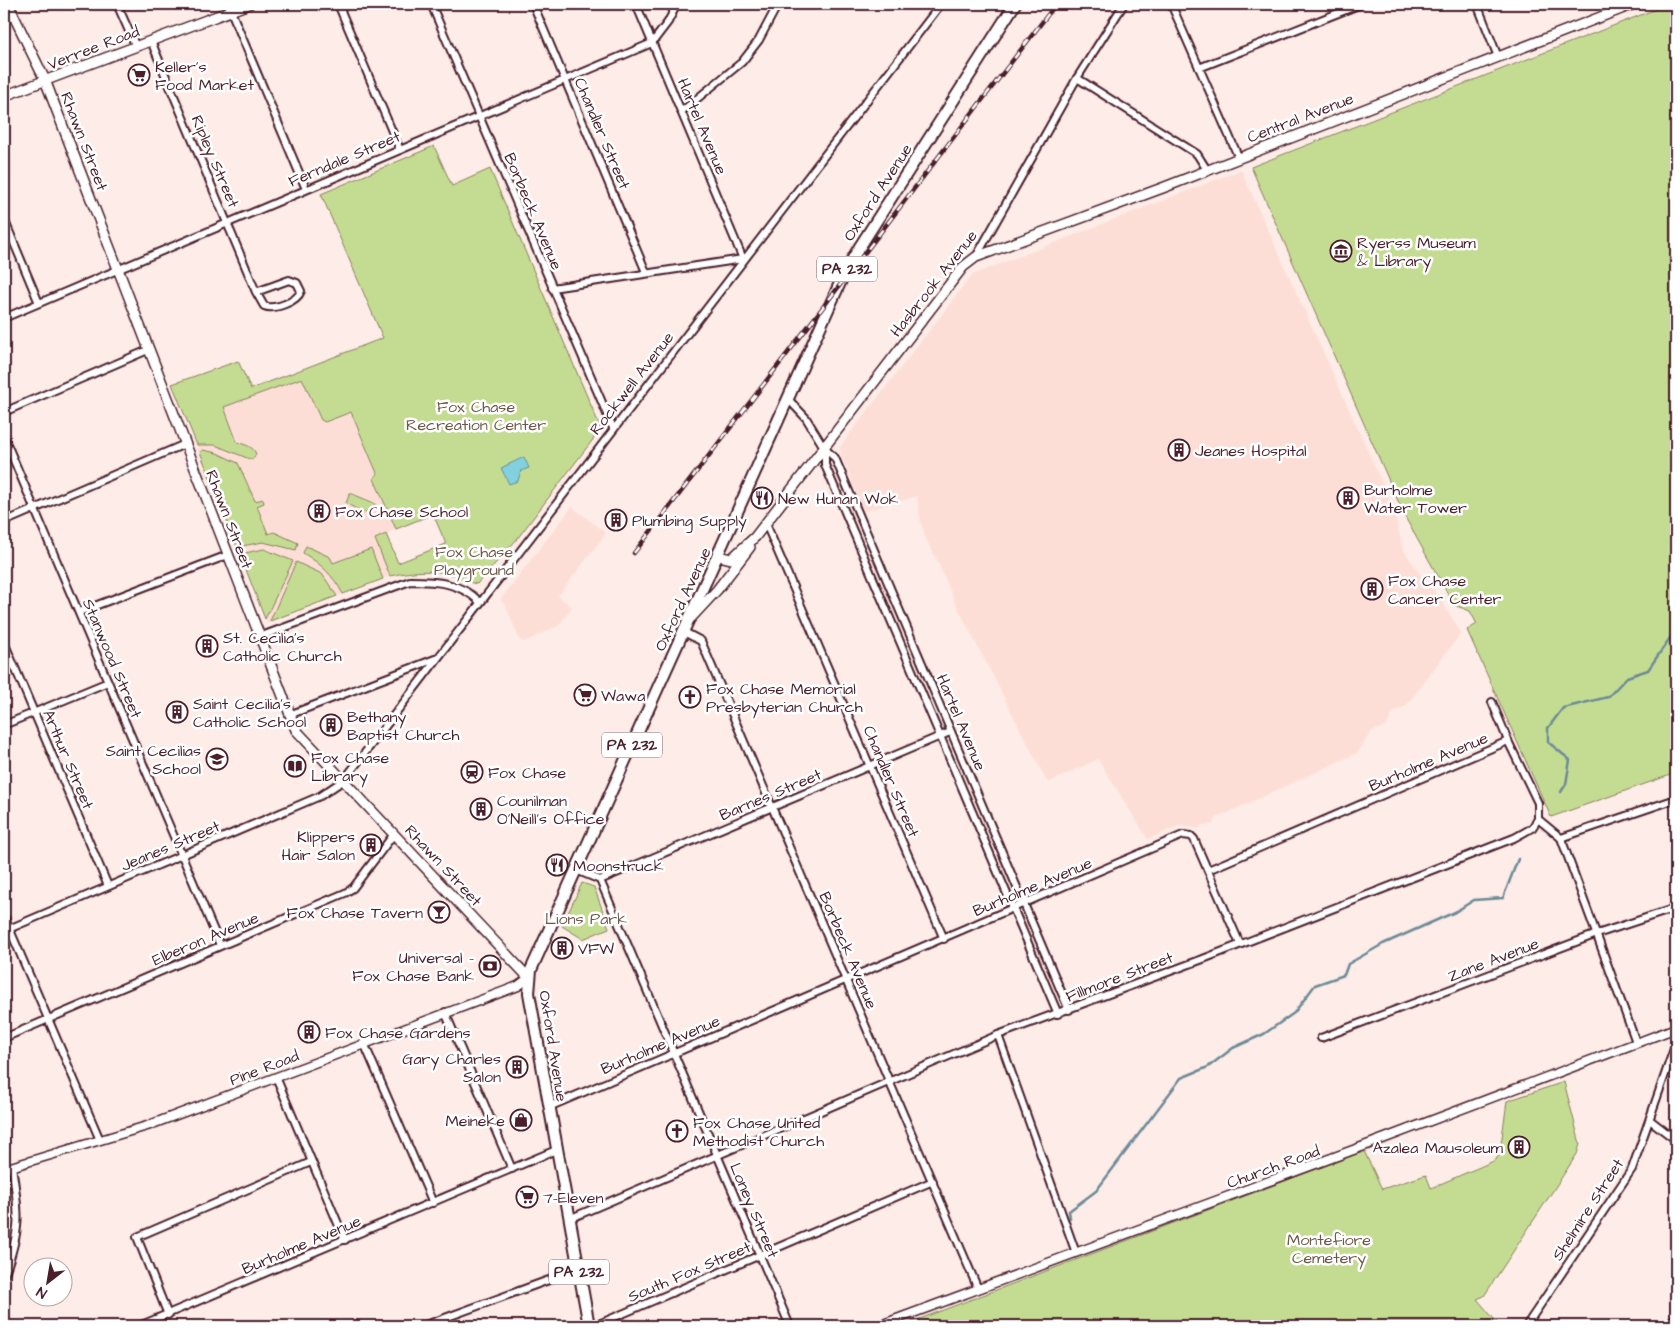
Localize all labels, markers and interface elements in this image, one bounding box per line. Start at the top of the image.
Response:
street label: Verree Road [44,20,142,76]
place label: Keller's Food Market [155,56,254,96]
supermarket icon: Keller's Food Market [127,63,151,87]
street label: Chandler Street [569,74,636,193]
street label: Hartel Avenue [672,75,732,178]
street label: Central Avenue [1244,87,1357,148]
street label: Rhawn Street [55,89,113,194]
street label: Ripley Street [185,112,245,212]
street label: Ferndale Street [285,125,404,192]
street label: Oxford Avenue [838,139,918,246]
street label: Borbeck Avenue [498,149,568,274]
street label: Hasbrook Avenue [885,225,983,342]
place label: Ryerss Museum & Library [1357,232,1476,273]
museum icon: Ryerss Museum & Library [1329,239,1353,263]
road number: PA 232 [817,256,877,282]
street label: Rockwell Avenue [585,327,679,440]
park label: Fox Chase Recreation Center [406,396,546,436]
building icon: Jeanes Hospital [1167,438,1191,462]
place label: Jeanes Hospital [1195,440,1307,462]
street label: Rhawn Street [200,467,258,572]
place label: Burholme Water Tower [1364,479,1467,519]
restaurant icon: New Hunan Wok [750,486,774,510]
building icon: Burholme Water Tower [1336,486,1360,510]
place label: New Hunan Wok [778,488,898,510]
building icon: Fox Chase School [307,499,331,523]
place label: Fox Chase School [335,501,468,523]
building icon: Plumbing Supply [604,508,628,532]
place label: Plumbing Supply [632,510,747,533]
park label: Fox Chase Playground [434,541,514,582]
street label: Oxford Avenue [649,544,717,655]
place label: Fox Chase Cancer Center [1388,570,1502,610]
building icon: Fox Chase Cancer Center [1360,577,1384,601]
street label: Stanwood Street [77,595,147,722]
place label: St. Cecilia's Catholic Church [223,627,342,667]
building icon: St. Cecilia's Catholic Church [195,634,219,658]
street label: Hartel Avenue [931,671,991,774]
place label: Fox Chase Memorial Presbyterian Church [706,678,863,719]
supermarket icon: Wawa [573,683,597,707]
place label: Wawa [601,685,645,707]
church icon: Fox Chase Memorial Presbyterian Church [678,685,702,709]
place label: Saint Cecilia's Catholic School [193,693,306,733]
building icon: Saint Cecilia's Catholic School [165,700,189,724]
street label: Arthur Street [37,706,99,813]
place label: Bethany Baptist Church [347,706,460,746]
building icon: Bethany Baptist Church [319,713,343,737]
street label: Chandler Street [858,722,925,841]
street label: Burholme Avenue [1366,727,1492,797]
road number: PA 232 [602,732,662,758]
place label: Saint Cecilias School [106,740,201,780]
school or university icon: Saint Cecilias School [205,747,229,771]
place label: Fox Chase Library [311,747,389,788]
library icon: Fox Chase Library [283,754,307,778]
station icon: Fox Chase [460,760,484,784]
place label: Fox Chase [488,762,566,784]
street label: Barnes Street [716,763,825,826]
place label: Counilman O'Neill's Office [497,790,605,830]
building icon: Counilman O'Neill's Office [469,797,493,821]
street label: Jeanes Street [117,815,224,877]
street label: Rhawn Street [400,820,487,912]
place label: Klippers Hair Salon [282,826,355,866]
building icon: Klippers Hair Salon [359,833,383,857]
street label: Burholme Avenue [970,852,1096,922]
restaurant icon: Moonstruck [545,853,569,877]
place label: Moonstruck [573,855,664,877]
street label: Borbeck Avenue [813,888,883,1013]
bar icon: Fox Chase Tavern [427,900,451,924]
place label: Fox Chase Tavern [287,902,423,924]
street label: Elberon Avenue [149,906,262,971]
park label: Lions Park [545,908,627,930]
street label: Zane Avenue [1445,932,1542,987]
building icon: VFW [550,936,574,960]
place label: VFW [578,938,614,960]
street label: Fillmore Street [1063,946,1177,1007]
place label: Universal - Fox Chase Bank [352,947,474,987]
bank icon: Universal - Fox Chase Bank [478,954,502,978]
street label: Oxford Avenue [533,989,573,1104]
street label: Burholme Avenue [598,1010,724,1080]
building icon: Fox Chase Gardens [297,1020,321,1044]
place label: Fox Chase Gardens [325,1022,470,1044]
street label: Pine Road [227,1045,302,1091]
place label: Gary Charles Salon [402,1048,501,1088]
building icon: Gary Charles Salon [505,1055,529,1079]
shop icon: Meineke [509,1108,533,1132]
place label: Meineke [446,1110,505,1132]
place label: Fox Chase United Methodist Church [693,1112,824,1152]
church icon: Fox Chase United Methodist Church [665,1119,689,1143]
building icon: Azalea Mausoleum [1507,1135,1531,1159]
place label: Azalea Mausoleum [1373,1137,1504,1159]
street label: Church Road [1224,1140,1323,1194]
street label: Shelmire Street [1547,1154,1629,1265]
street label: Loney Street [723,1159,784,1262]
supermarket icon: 7-Eleven [515,1185,539,1209]
place label: 7-Eleven [543,1187,603,1209]
street label: Burholme Avenue [239,1210,365,1280]
park label: Montefiore Cemetery [1287,1229,1371,1270]
street label: South Fox Street [625,1236,755,1308]
north arrow [22,1258,72,1308]
road number: PA 232 [549,1260,609,1284]
text: N [33,1281,51,1303]

